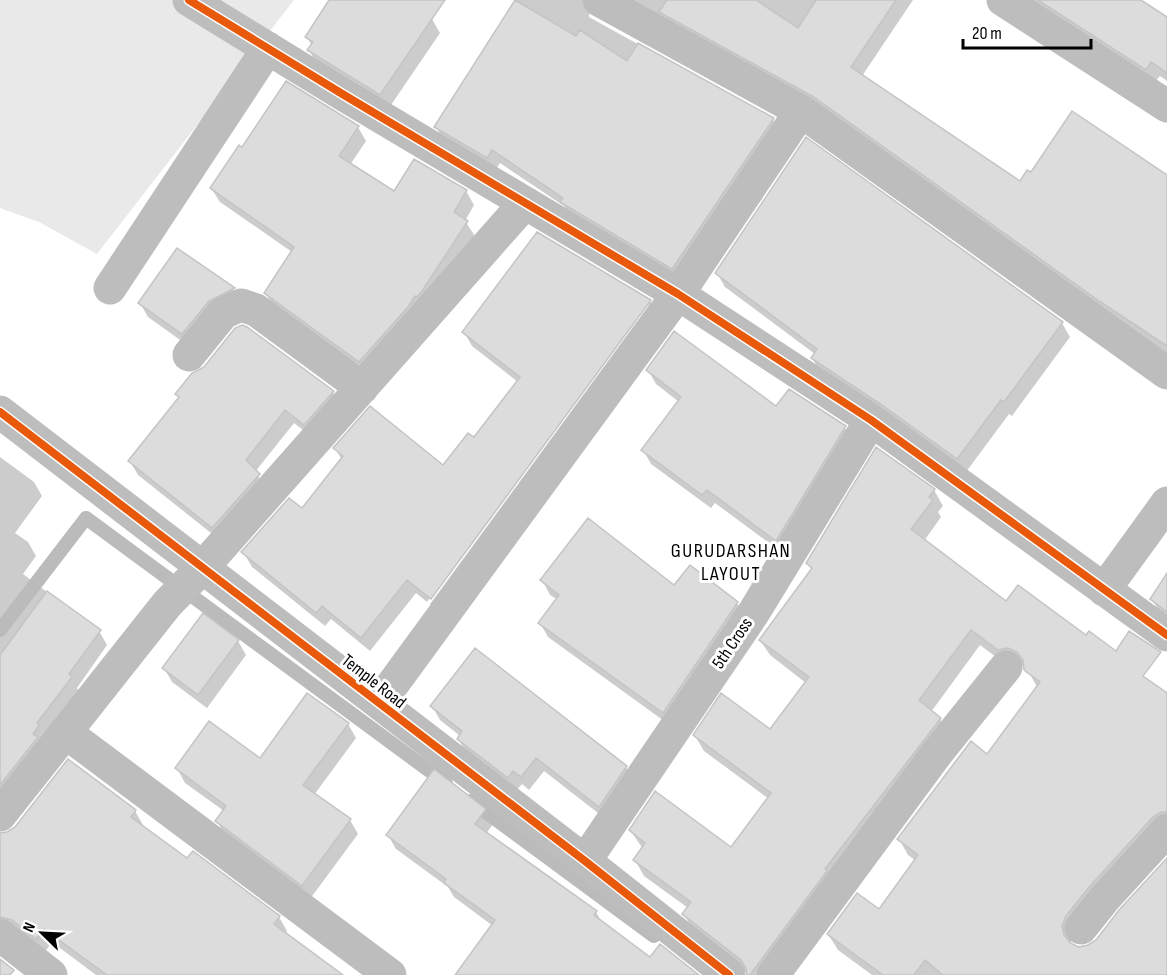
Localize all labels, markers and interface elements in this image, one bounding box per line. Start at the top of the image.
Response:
scale bar [963,12,1090,50]
text: 20 m [972,23,1002,44]
district label: GURUDARSHAN LAYOUT [671,539,791,586]
street label: 5th Cross [708,614,757,673]
street label: Temple Road [337,650,410,713]
north arrow [12,903,72,963]
text: N [19,920,40,935]

